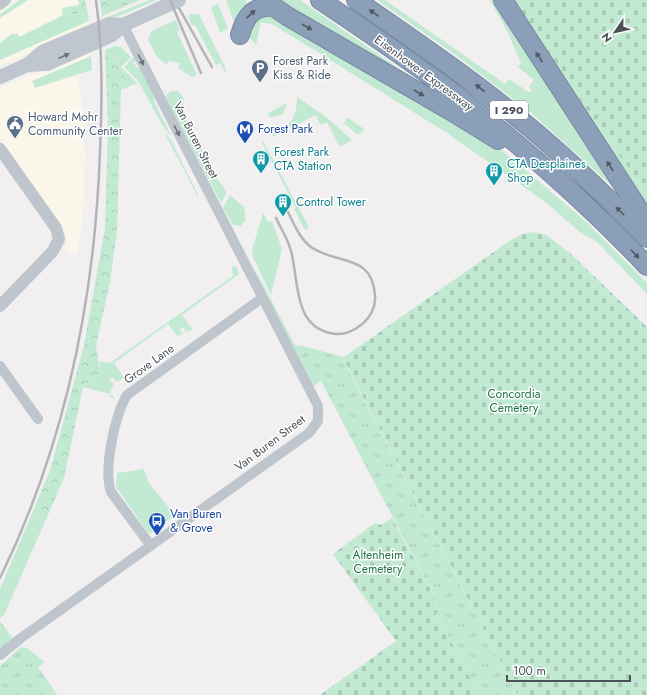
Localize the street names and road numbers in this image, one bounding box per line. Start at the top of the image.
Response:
street label: Eisenhower Expressway [371,31,478,116]
street label: Van Buren Street [169,98,223,182]
road number: I 290 [490,101,528,119]
street label: Grove Lane [120,340,178,388]
street label: Van Buren Street [231,410,309,475]

